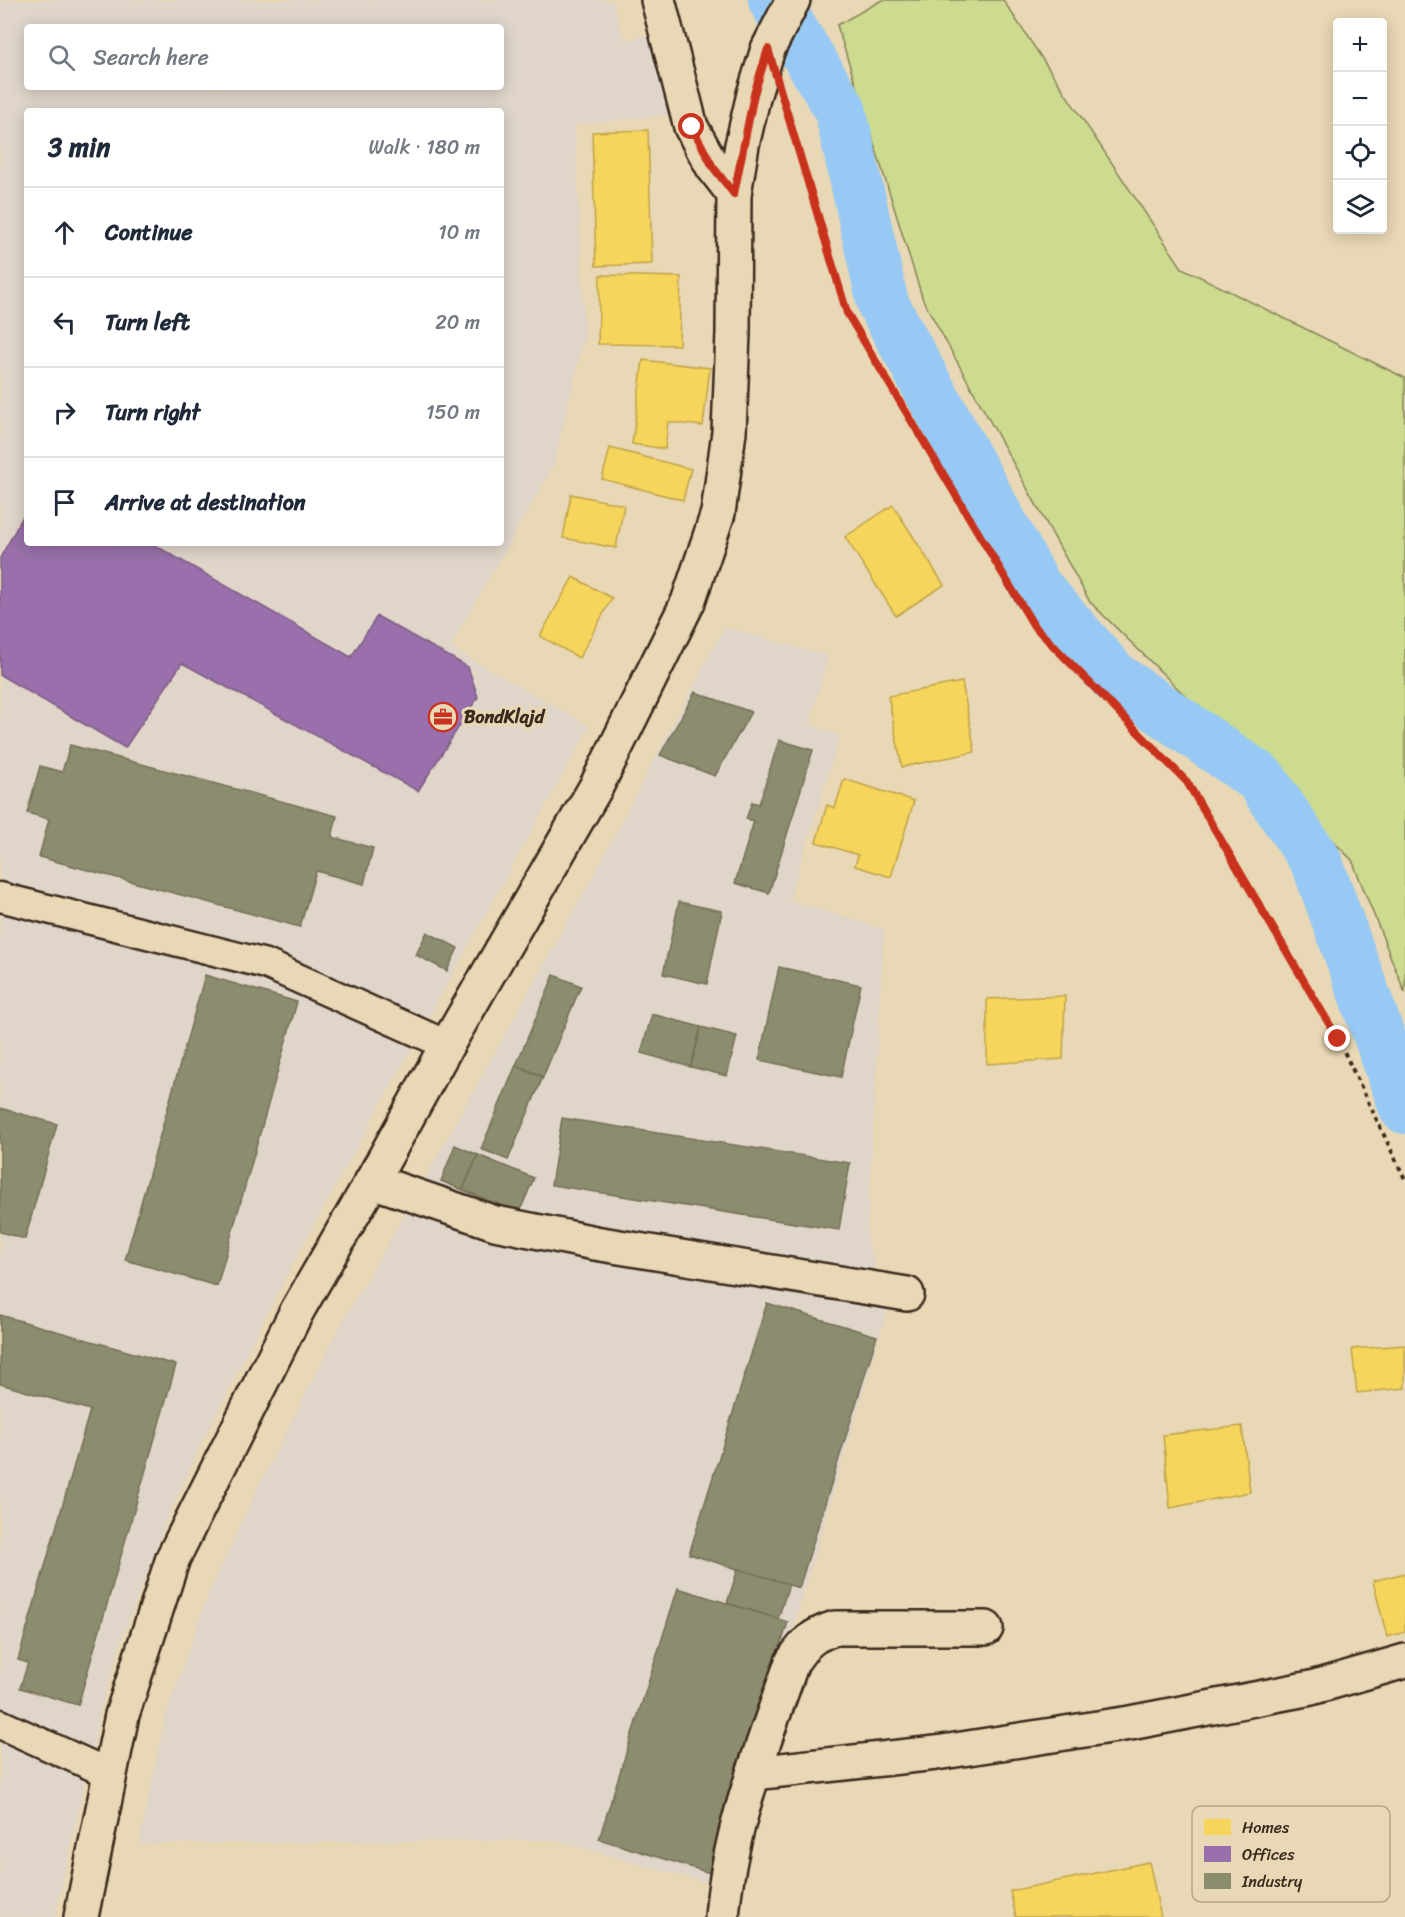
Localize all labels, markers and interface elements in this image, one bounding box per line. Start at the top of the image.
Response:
map controls [1333,18,1387,234]
button: + [1333,18,1387,72]
search box [24,24,504,90]
text: Search here [93,38,209,77]
icon: search [45,41,78,74]
button: − [1333,72,1387,126]
route start [678,113,704,139]
text: 3 min [48,124,110,170]
button: locate [1333,126,1387,180]
text: Walk · 180 m [369,130,480,165]
button: layers [1333,180,1387,234]
text: Continue [105,213,193,252]
text: 10 m [438,215,480,250]
icon: ahead [48,216,81,249]
text: Turn left [105,303,190,342]
text: 20 m [435,305,480,340]
icon: left [48,306,81,339]
text: Turn right [105,393,200,432]
text: 150 m [426,395,480,430]
icon: right [48,396,81,429]
text: Arrive at destination [105,483,306,522]
icon: arrive [48,486,81,519]
office icon: BondKlajd [427,701,459,733]
place label: BondKlajd [464,701,546,733]
route end [1324,1025,1350,1051]
legend [1192,1806,1390,1902]
text: Homes [1242,1813,1290,1842]
text: Offices [1242,1840,1295,1869]
text: Industry [1241,1867,1303,1896]

